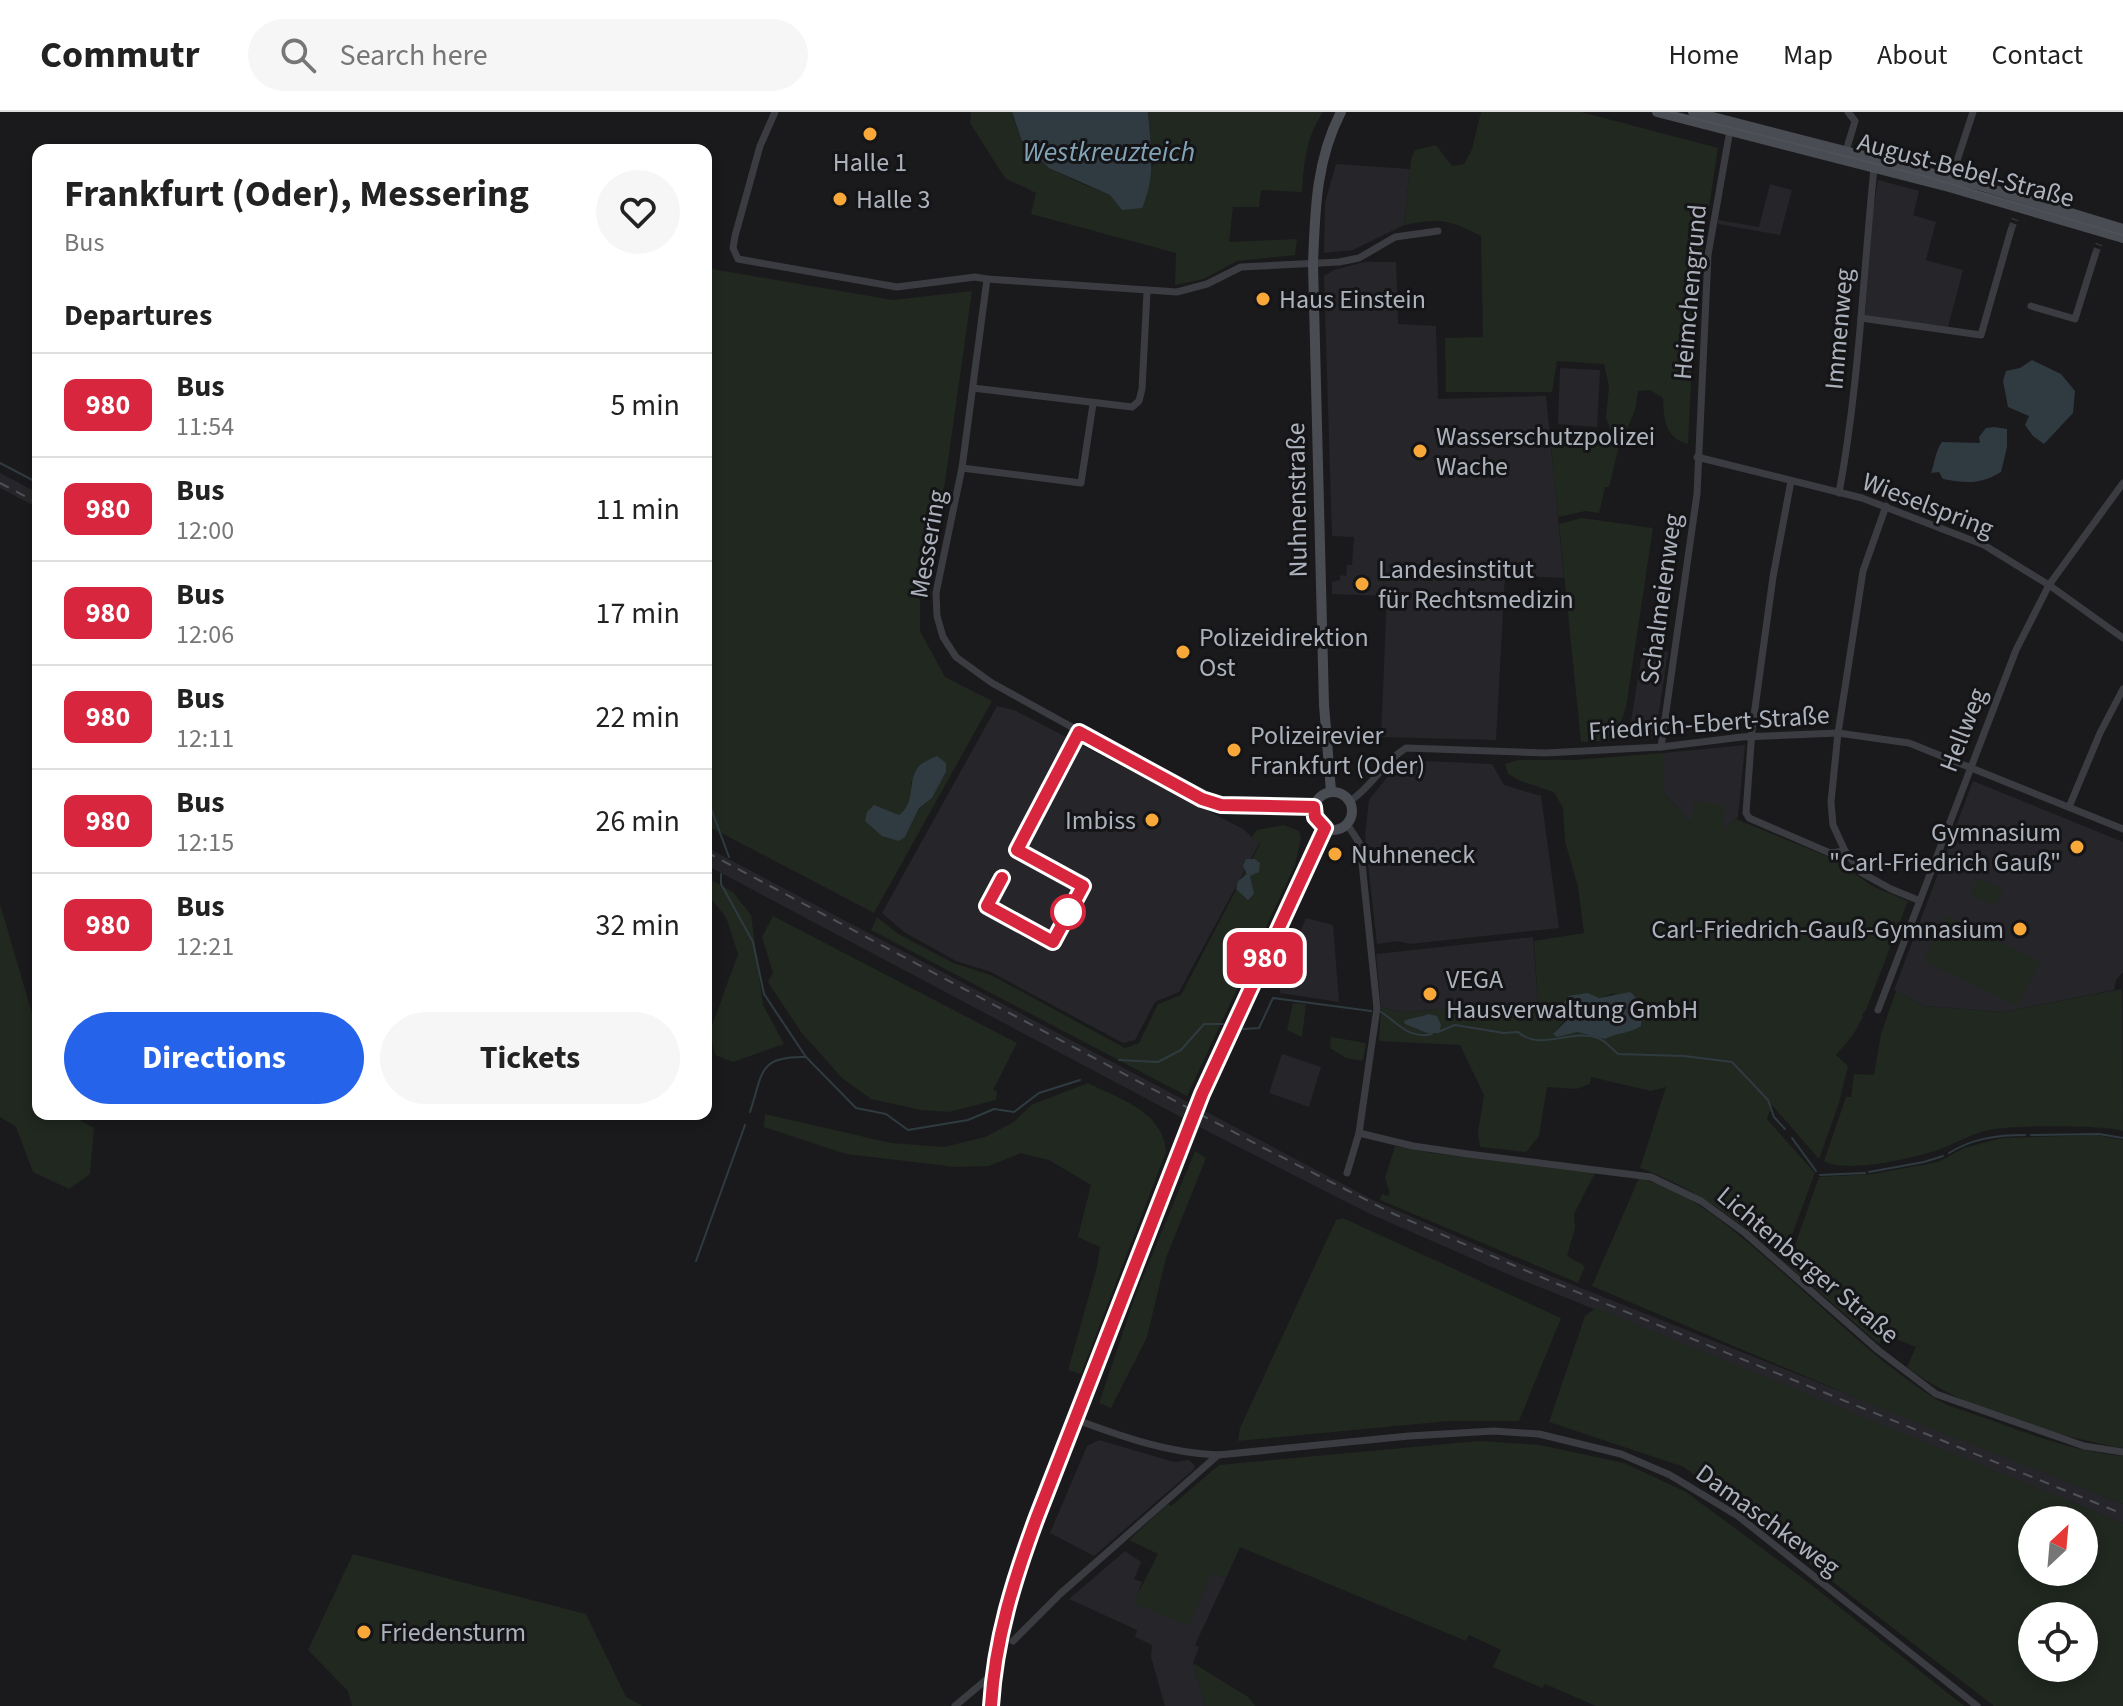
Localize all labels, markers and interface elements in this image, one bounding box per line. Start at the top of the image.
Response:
search box [248,19,808,91]
text: Commutr [40,28,200,82]
icon: search [276,33,320,77]
text: Search here [340,34,488,77]
text: Home [1668,35,1739,75]
text: Map [1783,35,1833,75]
text: About [1877,35,1948,75]
text: Contact [1992,35,2083,75]
street label: August-Bebel-Straße [1853,123,2079,217]
marker: Halle 1 [861,125,879,143]
water label: Westkreuzteich [1023,132,1195,172]
place label: Halle 1 [833,144,907,181]
text: Frankfurt (Oder), Messering [64,167,529,221]
button: heart [596,170,680,254]
place label: Halle 3 [856,181,930,218]
marker: Halle 3 [831,190,849,208]
street label: Heimchengrund [1664,203,1716,381]
text: Bus [64,224,104,261]
street label: Immenweg [1815,267,1863,391]
place label: Haus Einstein [1279,281,1426,318]
marker: Haus Einstein [1254,290,1272,308]
text: Departures [64,294,212,337]
text: Bus [176,365,224,408]
text: 5 min [610,384,680,427]
text: 980 [86,385,130,425]
text: 11:54 [176,408,234,445]
place label: Wasserschutzpolizei Wache [1436,418,1655,485]
street label: Nuhnenstraße [1277,422,1317,578]
marker: Wasserschutzpolizei Wache [1411,442,1429,460]
street label: Wieselspring [1857,463,1999,547]
text: Bus [176,469,224,512]
street label: Messering [900,487,956,601]
text: 11 min [596,488,680,531]
text: 980 [86,489,130,529]
street label: Schalmeienweg [1631,511,1691,687]
text: 12:00 [176,512,234,549]
place label: Landesinstitut für Rechtsmedizin [1378,551,1574,618]
text: Bus [176,573,224,616]
marker: Landesinstitut für Rechtsmedizin [1353,575,1371,593]
text: 17 min [596,592,680,635]
text: 980 [86,593,130,633]
text: 12:06 [176,616,234,653]
place label: Polizeidirektion Ost [1199,619,1369,686]
marker: Polizeidirektion Ost [1174,643,1192,661]
text: Bus [176,677,224,720]
street label: Hellweg [1930,683,1996,777]
text: 22 min [596,696,680,739]
street label: Friedrich-Ebert-Straße [1587,696,1831,750]
text: 980 [86,697,130,737]
place label: Polizeirevier Frankfurt (Oder) [1250,717,1425,784]
text: 12:11 [176,720,234,757]
marker: Polizeirevier Frankfurt (Oder) [1225,741,1243,759]
text: Bus [176,781,224,824]
text: 26 min [596,800,680,843]
text: 980 [86,801,130,841]
place label: Imbiss [1065,802,1136,839]
marker: Imbiss [1143,811,1161,829]
place label: Gymnasium "Carl-Friedrich Gauß" [1829,814,2061,881]
text: 12:15 [176,824,234,861]
place label: Nuhneneck [1351,836,1475,873]
marker: Gymnasium "Carl-Friedrich Gauß" [2068,838,2086,856]
marker: Nuhneneck [1326,845,1344,863]
text: Bus [176,885,224,928]
unlabelled marker [1051,895,1085,929]
text: 32 min [596,904,680,947]
text: 980 [86,905,130,945]
place label: Carl-Friedrich-Gauß-Gymnasium [1651,911,2004,948]
marker: Carl-Friedrich-Gauß-Gymnasium [2011,920,2029,938]
text: 12:21 [176,928,234,965]
line badge: 980 [1219,932,1311,984]
text: 980 [1243,938,1287,978]
place label: VEGA Hausverwaltung GmbH [1446,961,1698,1028]
marker: VEGA Hausverwaltung GmbH [1421,985,1439,1003]
button: Directions [64,1012,364,1104]
button: Tickets [380,1012,680,1104]
street label: Lichtenberger Straße [1709,1178,1907,1352]
street label: Damaschkeweg [1688,1455,1848,1585]
north arrow [2018,1506,2098,1586]
map controls [2018,1506,2098,1682]
button: locate [2018,1602,2098,1682]
place label: Friedensturm [380,1614,526,1651]
marker: Friedensturm [355,1623,373,1641]

